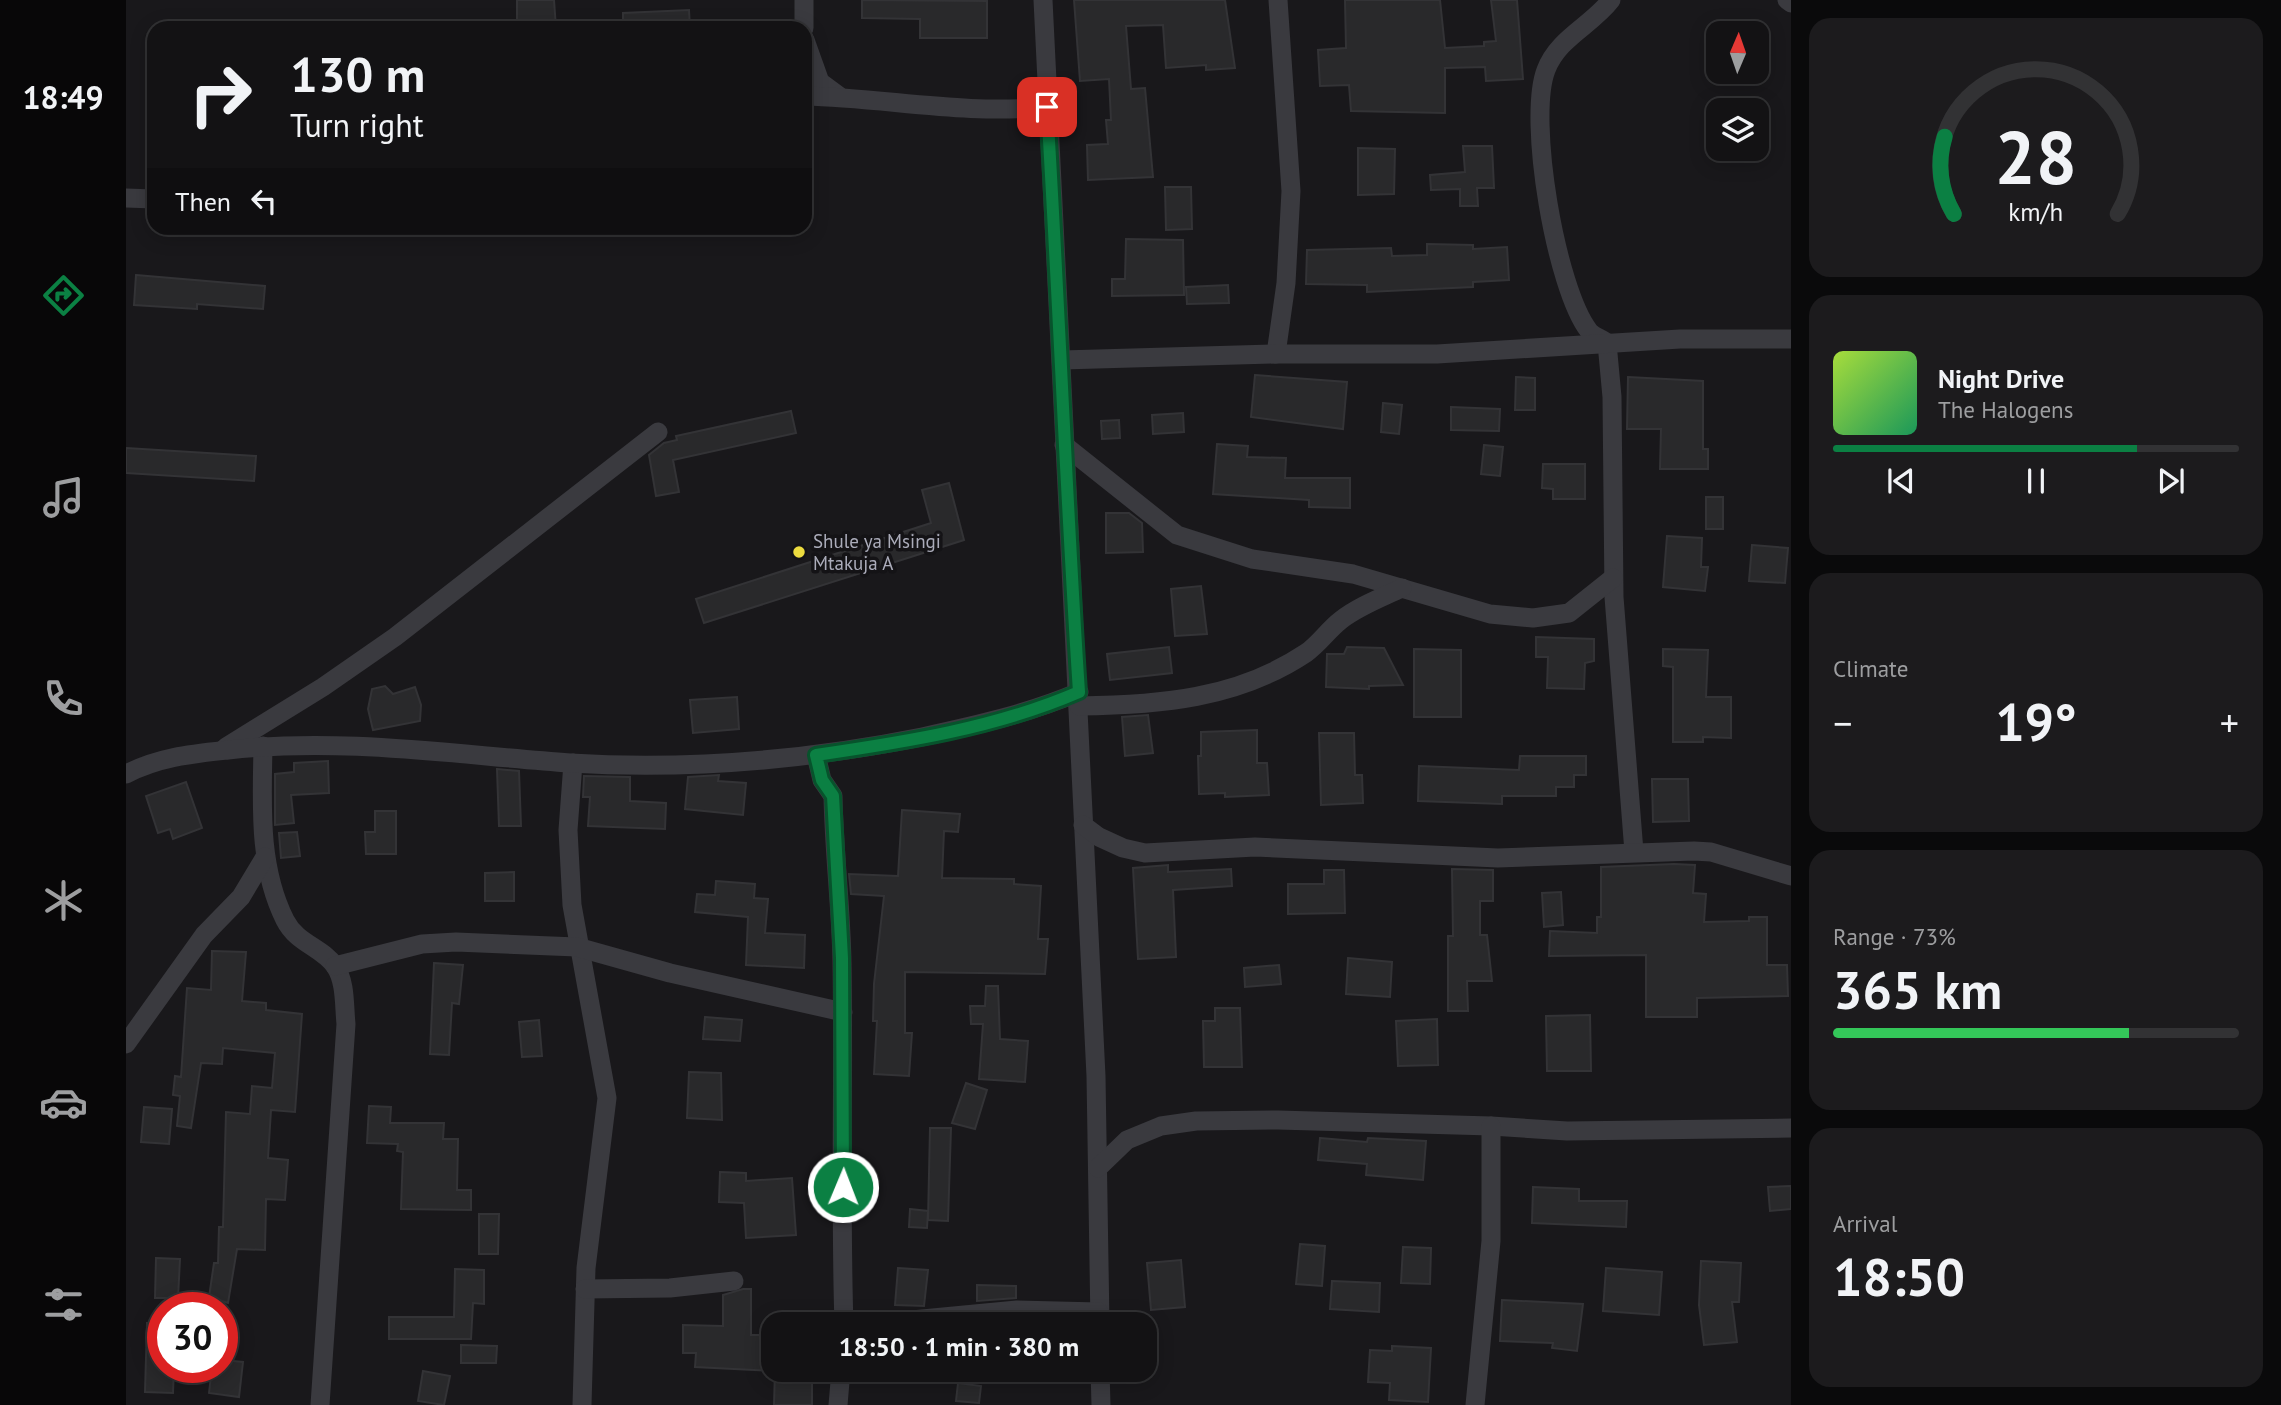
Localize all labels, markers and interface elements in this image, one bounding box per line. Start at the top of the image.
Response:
north arrow [1706,21,1769,84]
map controls [1706,21,1769,161]
text: 130 m [290,42,425,106]
icon: right [175,49,266,140]
text: 18:49 [22,76,104,118]
pin [1017,77,1077,137]
icon: arrive [1028,88,1066,126]
button: layers [1706,98,1769,161]
text: Turn right [290,104,424,146]
text: 28 [1995,110,2077,204]
icon: left [245,182,283,220]
text: Then [175,185,231,218]
text: km/h [2009,196,2063,228]
icon: directions [39,271,88,320]
text: Night Drive [1938,362,2064,395]
text: The Halogens [1938,395,2073,424]
icon: previous [1882,462,1920,500]
icon: pause [2017,462,2055,500]
icon: next [2152,462,2190,500]
icon: music [39,473,88,522]
place label: Shule ya Msingi Mtakuja A [813,529,941,575]
marker: Shule ya Msingi Mtakuja A [791,544,807,560]
text: Climate [1833,654,1908,683]
icon: phone [39,674,88,723]
text: 19° [1995,688,2077,755]
text: − [1833,698,1852,747]
text: + [2220,698,2239,747]
icon: climate [39,876,88,925]
text: Range · 73% [1833,922,1956,951]
text: 365 km [1833,956,2002,1023]
icon: car [39,1078,88,1127]
position arrow [806,1150,880,1224]
text: Arrival [1833,1209,1897,1238]
text: 18:50 [1833,1243,1965,1310]
icon: filters [39,1280,88,1329]
speed limit sign: 30 [147,1292,238,1383]
text: 18:50 · 1 min · 380 m [839,1330,1079,1363]

